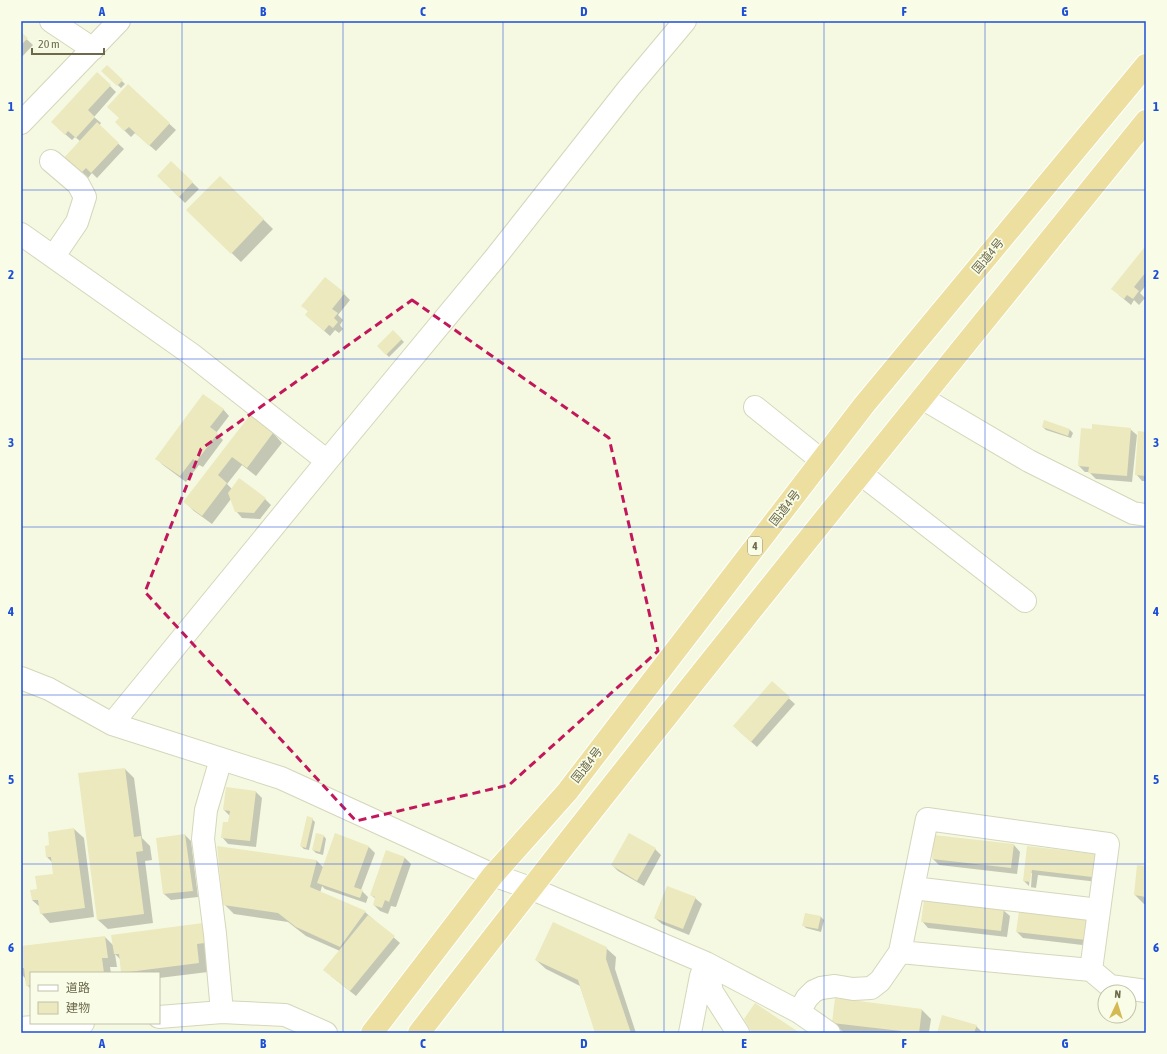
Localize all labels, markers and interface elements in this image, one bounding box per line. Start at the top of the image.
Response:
text: A [98,4,106,19]
text: B [260,4,267,19]
text: C [420,4,426,19]
text: D [580,4,588,19]
text: E [741,4,747,19]
text: F [901,4,907,19]
text: G [1062,4,1069,19]
scale bar [32,30,104,56]
text: 20 m [38,37,60,51]
text: 1 [8,99,14,114]
text: 1 [1153,99,1159,114]
street label: 国道4号 [969,236,1007,276]
text: 2 [8,267,14,282]
text: 2 [1153,267,1159,282]
text: 3 [8,435,14,450]
text: 3 [1153,435,1159,450]
street label: 国道4号 [767,487,803,529]
road number: 4 [748,537,762,555]
text: 4 [7,604,14,619]
text: 4 [1152,604,1159,619]
street label: 国道4号 [569,744,605,786]
text: 5 [8,772,14,787]
text: 5 [1153,772,1159,787]
text: 6 [8,940,14,955]
text: 6 [1153,940,1159,955]
legend [30,972,160,1024]
text: 道路 [66,981,90,995]
north arrow [1097,984,1137,1024]
text: N [1114,988,1121,1000]
text: 建物 [66,1001,90,1015]
text: A [98,1036,106,1051]
text: B [260,1036,267,1051]
text: C [420,1036,426,1051]
text: D [580,1036,588,1051]
text: E [741,1036,747,1051]
text: F [901,1036,907,1051]
text: G [1062,1036,1069,1051]

